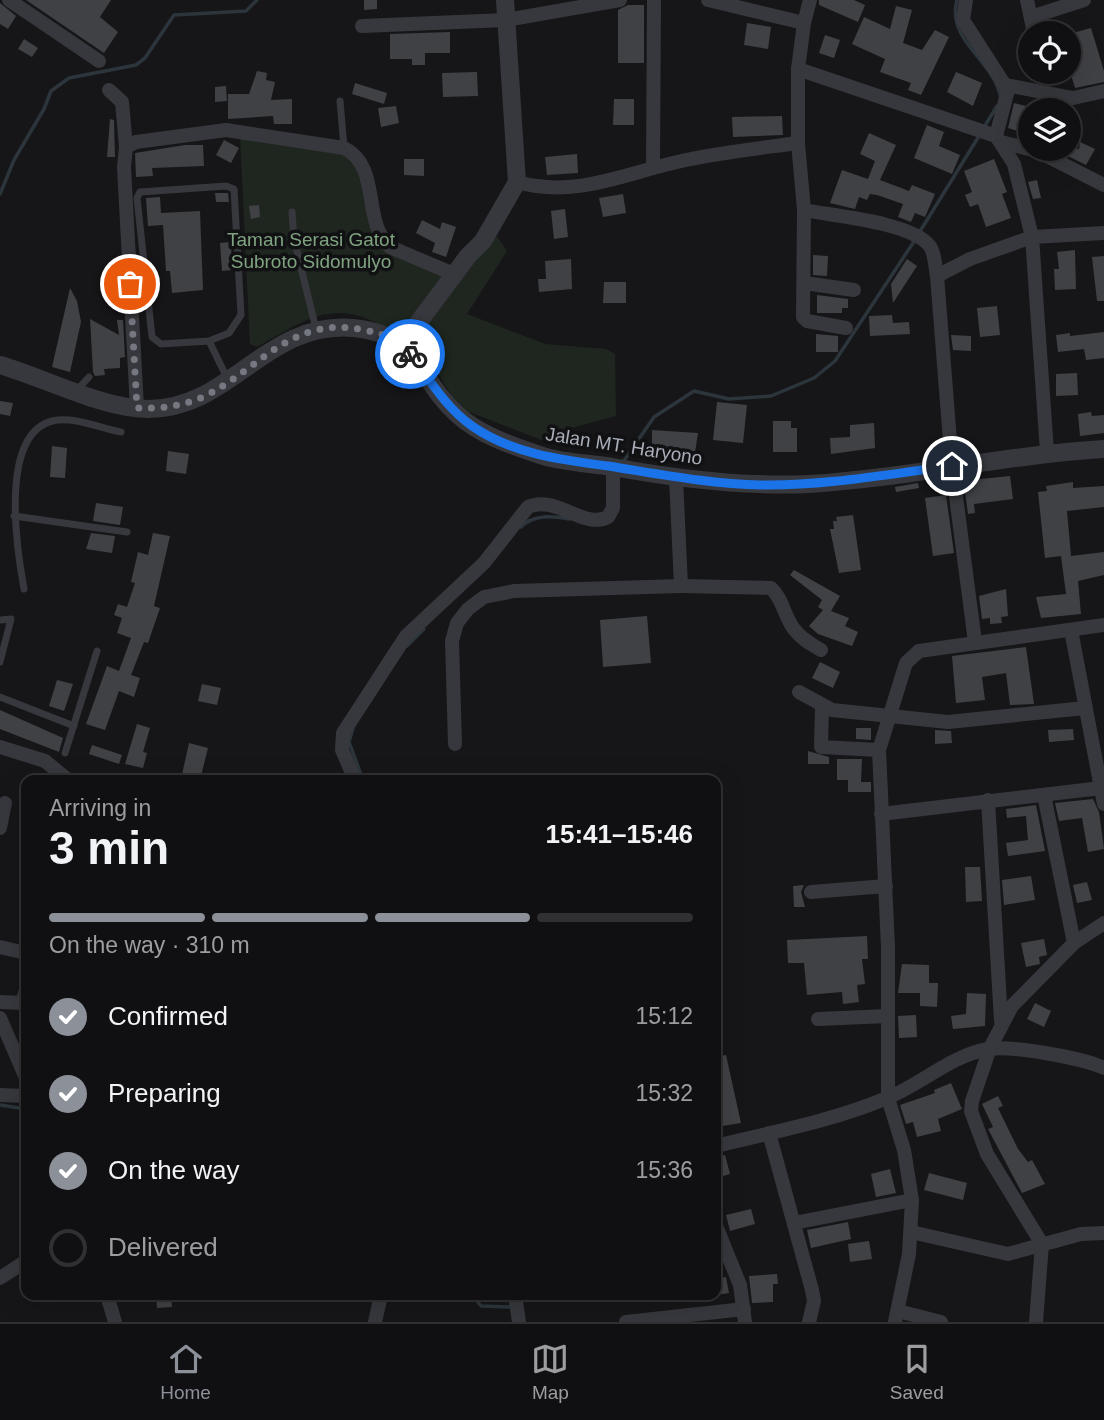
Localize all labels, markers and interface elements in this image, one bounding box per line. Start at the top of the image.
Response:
map controls [1018,21,1081,161]
button: locate [1018,21,1081,84]
button: layers [1018,98,1081,161]
park label: Taman Serasi Gatot Subroto Sidomulyo [227,229,396,272]
pin [100,254,160,314]
icon: bag [111,265,149,303]
courier [375,319,445,389]
icon: bike [391,335,429,373]
street label: Jalan MT. Haryono [544,423,704,469]
pin [922,436,982,496]
icon: home [933,447,971,485]
text: Arriving in [49,795,151,821]
text: 15:41–15:46 [546,819,693,849]
text: 3 min [49,822,169,874]
text: On the way · 310 m [49,932,250,958]
icon: check [49,998,87,1036]
text: Confirmed [108,1001,228,1031]
text: 15:12 [635,1003,693,1029]
icon: check [49,1075,87,1113]
text: Preparing [108,1078,221,1108]
text: 15:32 [635,1080,693,1106]
icon: check [49,1152,87,1190]
text: On the way [108,1155,240,1185]
text: 15:36 [635,1157,693,1183]
text: Delivered [108,1232,218,1262]
tab: Home [160,1340,211,1404]
tab: Map [531,1340,569,1404]
tab: Saved [890,1340,944,1404]

